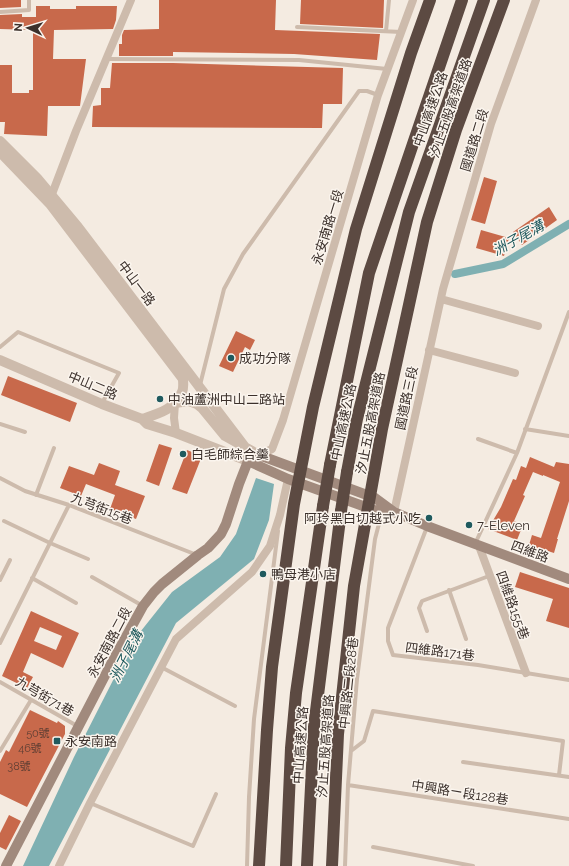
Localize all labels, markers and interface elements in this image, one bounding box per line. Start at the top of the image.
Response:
north arrow [8,8,48,48]
text: N [12,23,25,32]
street label: 汐止五股高架道路 [426,57,474,160]
street label: 中山高速公路 [411,70,450,148]
street label: 國道路二段 [458,107,491,173]
street label: 永安南路一段 [309,188,346,267]
water label: 洲子尾溝 [490,216,548,259]
street label: 中山一路 [115,258,158,309]
place label: 成功分隊 [239,351,291,366]
marker: 成功分隊 [226,353,236,363]
street label: 國道路三段 [392,365,421,431]
street label: 中山二路 [66,368,120,403]
street label: 汐止五股高架道路 [353,371,388,476]
street label: 中山高速公路 [328,382,359,462]
place label: 中油蘆洲中山二路站 [168,392,285,407]
marker: 中油蘆洲中山二路站 [155,394,165,404]
place label: 白毛師綜合羹 [191,447,269,462]
marker: 白毛師綜合羹 [178,449,188,459]
street label: 九芎街15巷 [69,490,135,527]
place label: 阿玲黑白切越式小吃 [304,511,421,526]
marker: 阿玲黑白切越式小吃 [424,513,434,523]
place label: 7-Eleven [477,518,530,533]
marker: 7-Eleven [464,520,474,530]
street label: 四維路 [509,538,551,565]
place label: 鴨母港小店 [271,567,336,582]
marker: 鴨母港小店 [258,569,268,579]
street label: 四維路155巷 [493,569,532,641]
street label: 永安南路二段 [85,604,134,680]
water label: 洲子尾溝 [106,626,147,685]
street label: 中興路二段28巷 [336,636,361,730]
street label: 四維路171巷 [404,640,476,663]
street label: 九芎街71巷 [13,674,76,719]
street label: 汐止五股高架道路 [314,694,337,798]
street label: 中山高速公路 [290,706,311,784]
house number: 50號 [26,727,50,740]
place label: 永安南路 [65,734,117,749]
marker: 永安南路 [52,736,62,746]
house number: 46號 [18,742,42,755]
house number: 38號 [7,760,31,773]
street label: 中興路ㄧ段128巷 [410,777,510,808]

